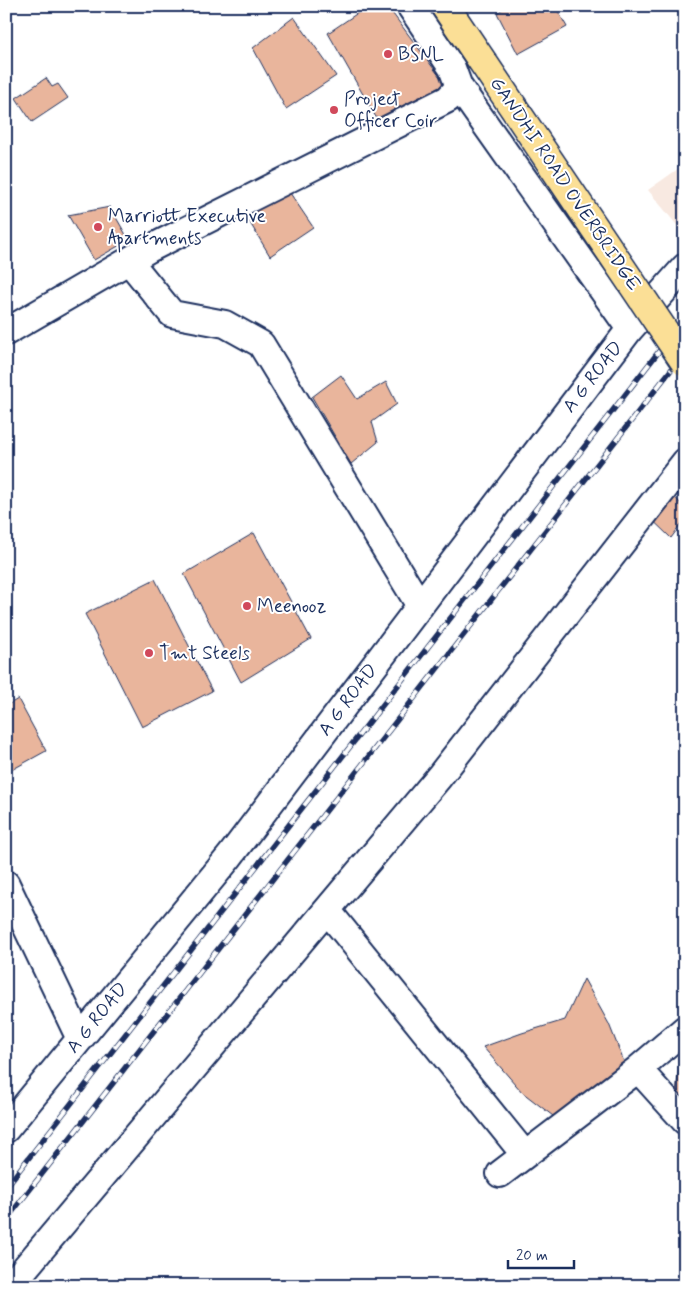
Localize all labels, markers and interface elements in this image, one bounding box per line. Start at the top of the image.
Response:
place label: BSNL [398,42,444,67]
marker: BSNL [382,48,394,60]
street label: GANDHI ROAD OVERBRIDGE [484,72,646,296]
place label: Project Officer Coir [344,87,437,134]
marker: Project Officer Coir [328,104,340,116]
place label: Marriott Executive Apartments [108,204,266,253]
marker: Marriott Executive Apartments [92,221,104,233]
street label: A G ROAD [557,336,629,418]
place label: Meenooz [257,594,327,619]
marker: Meenooz [241,600,253,612]
place label: Tmt Steels [159,641,251,666]
marker: Tmt Steels [143,647,155,659]
street label: A G ROAD [313,659,383,741]
street label: A G ROAD [61,977,133,1059]
scale bar [508,1237,575,1269]
text: 20 m [516,1246,548,1266]

